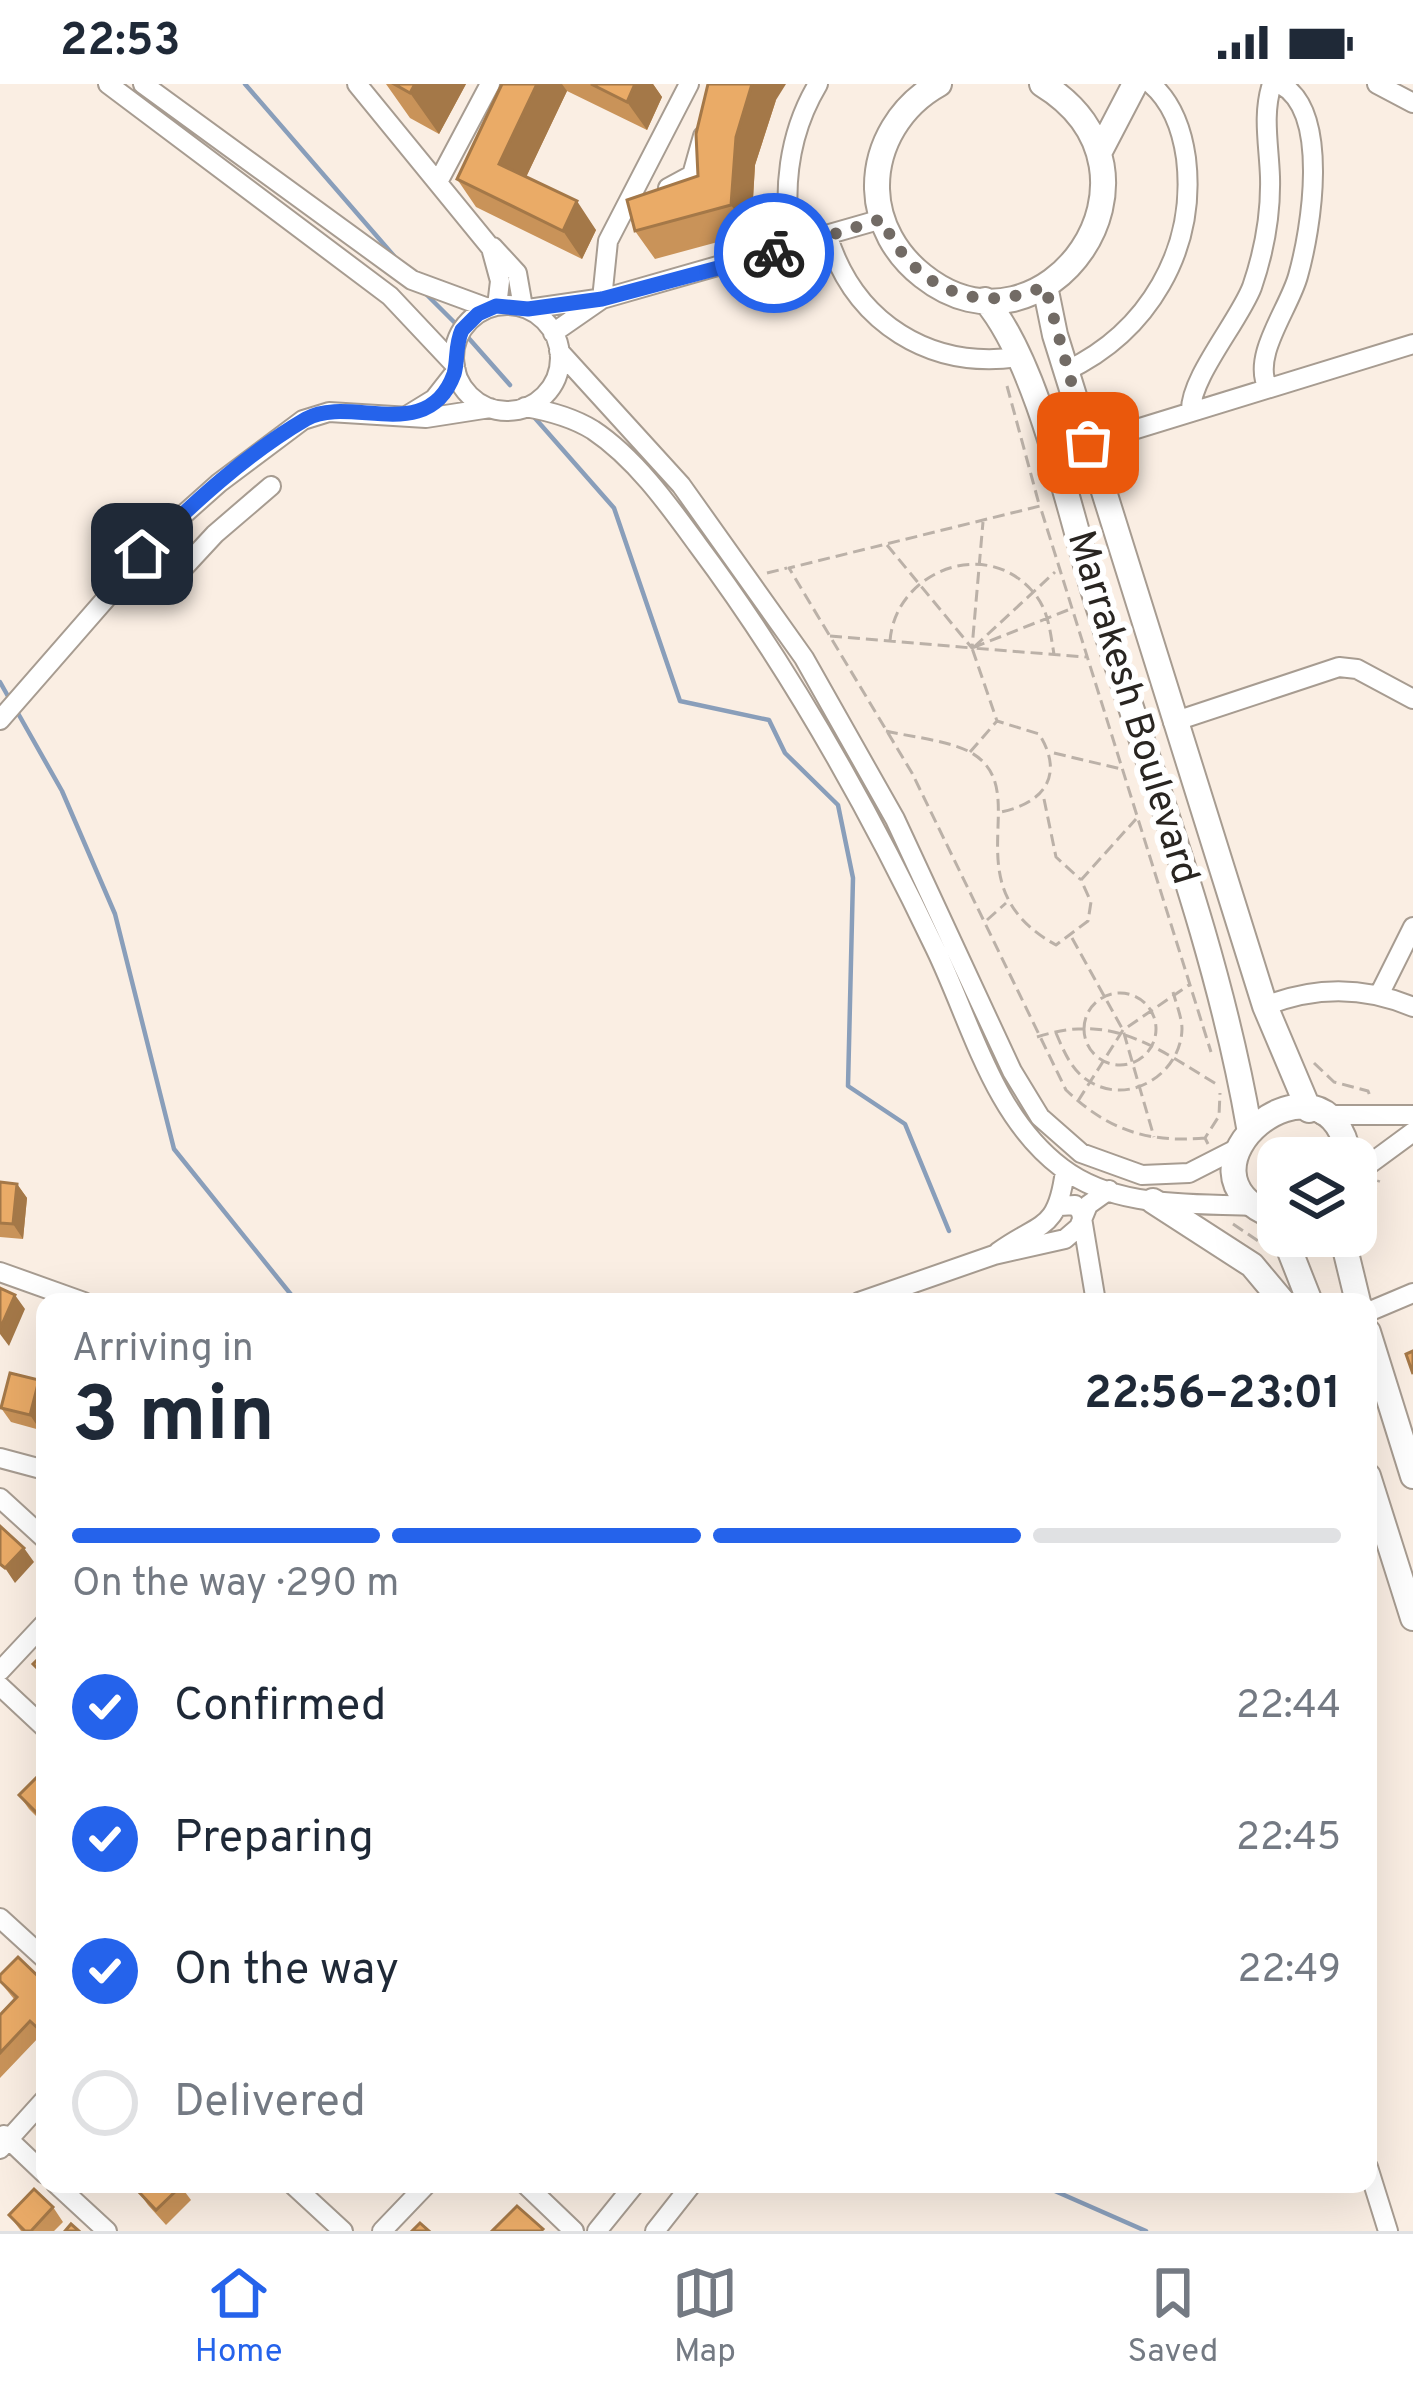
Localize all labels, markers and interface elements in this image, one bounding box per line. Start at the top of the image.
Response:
text: 22:53 [60,14,180,71]
courier [714,193,834,313]
icon: bike [741,220,807,286]
pin [1037,392,1139,494]
icon: bag [1055,410,1121,476]
pin [91,503,193,605]
icon: home [109,521,175,587]
street label: Marrakesh Boulevard [1054,525,1208,891]
map controls [1257,1137,1377,1257]
button: layers [1257,1137,1377,1257]
text: Arriving in [72,1326,254,1375]
text: 22:56–23:01 [1084,1367,1341,1424]
text: 3 min [72,1370,275,1469]
text: On the way · 290 m [72,1561,399,1610]
icon: check [72,1674,138,1740]
text: Confirmed [174,1679,386,1736]
text: 22:44 [1236,1683,1341,1732]
icon: check [72,1806,138,1872]
text: Preparing [174,1811,374,1868]
text: 22:45 [1236,1815,1341,1864]
icon: check [72,1938,138,2004]
text: On the way [174,1943,399,2000]
text: 22:49 [1238,1947,1341,1996]
text: Delivered [174,2075,366,2132]
tab: Home [195,2260,282,2374]
tab: Map [672,2260,738,2374]
tab: Saved [1128,2260,1218,2374]

